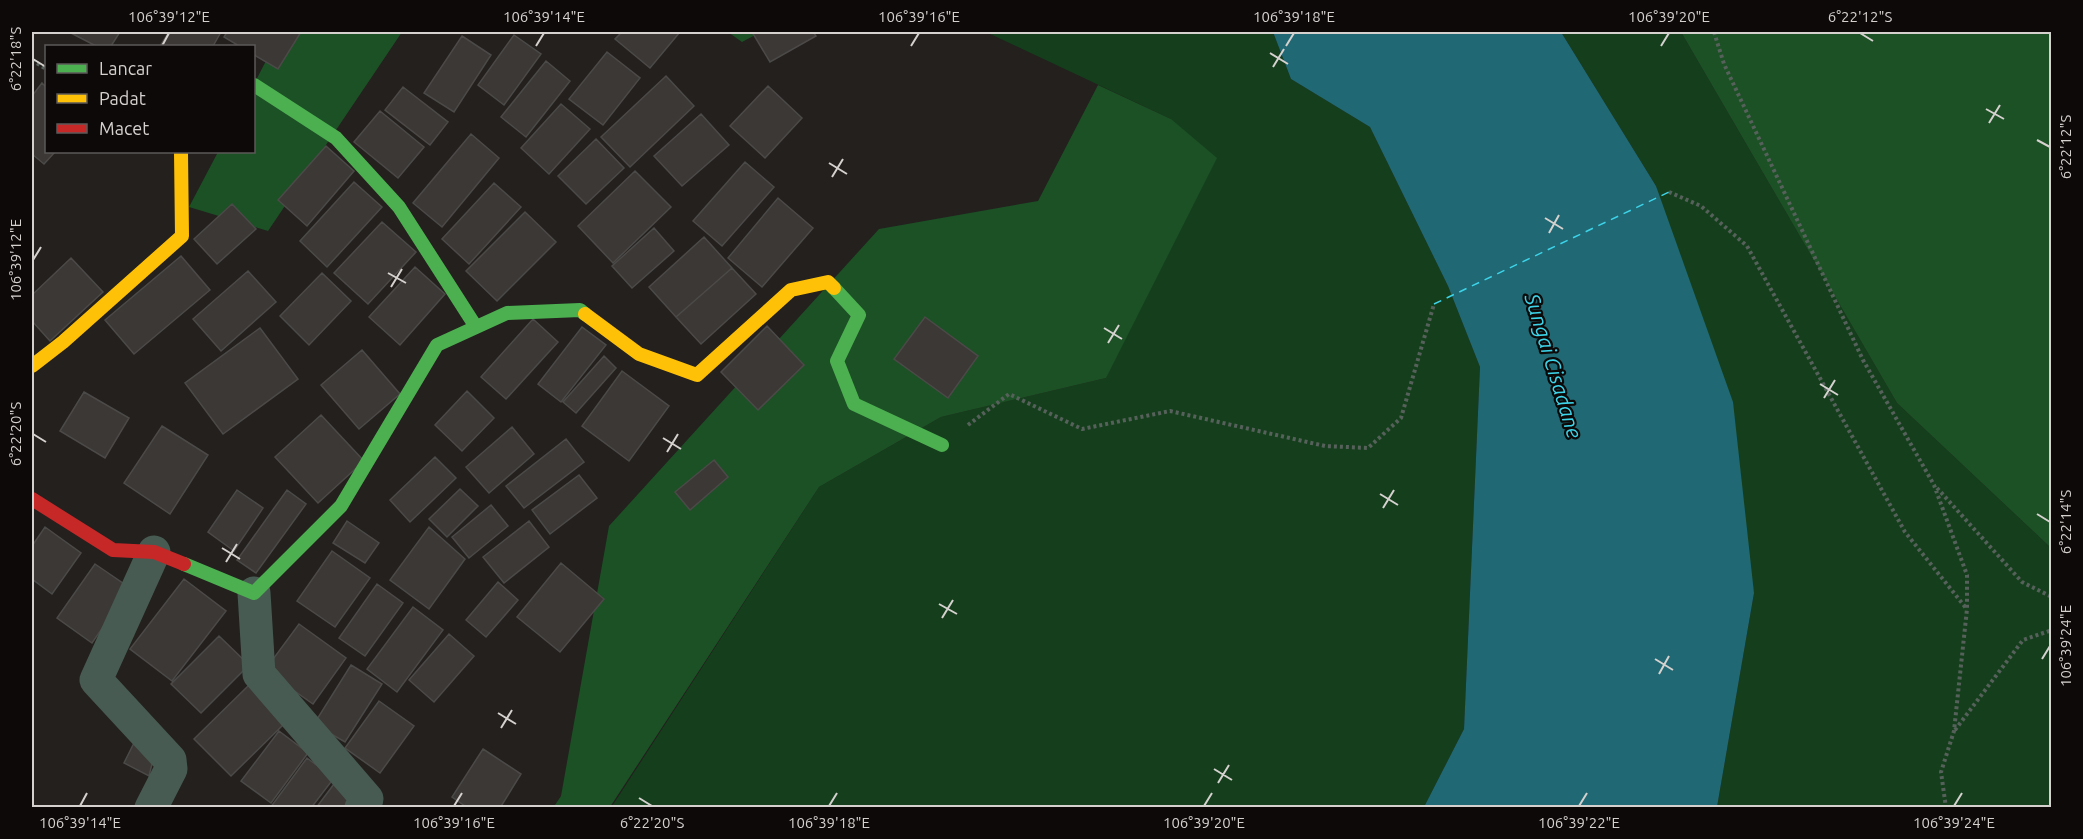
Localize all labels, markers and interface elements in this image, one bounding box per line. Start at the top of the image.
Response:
text: 106°39'12"E [128,8,210,25]
text: 106°39'14"E [503,8,585,25]
text: 106°39'16"E [878,8,960,25]
text: 106°39'18"E [1253,8,1335,25]
text: 106°39'20"E [1628,8,1710,25]
text: 6°22'12"S [1828,8,1892,25]
text: 6°22'18"S [7,27,24,91]
legend [45,45,255,153]
text: Lancar [99,58,152,78]
text: Padat [99,88,146,108]
text: 6°22'12"S [2057,115,2074,179]
text: Macet [99,118,149,138]
text: 106°39'12"E [7,219,24,301]
water label: Sungai Cisadane [1520,289,1588,441]
text: 6°22'20"S [7,402,24,466]
text: 6°22'14"S [2057,490,2074,554]
text: 106°39'24"E [2057,605,2074,687]
text: 106°39'14"E [39,814,121,831]
text: 106°39'16"E [413,814,495,831]
text: 6°22'20"S [620,814,684,831]
text: 106°39'18"E [788,814,870,831]
text: 106°39'20"E [1163,814,1245,831]
text: 106°39'22"E [1538,814,1620,831]
text: 106°39'24"E [1913,814,1995,831]

